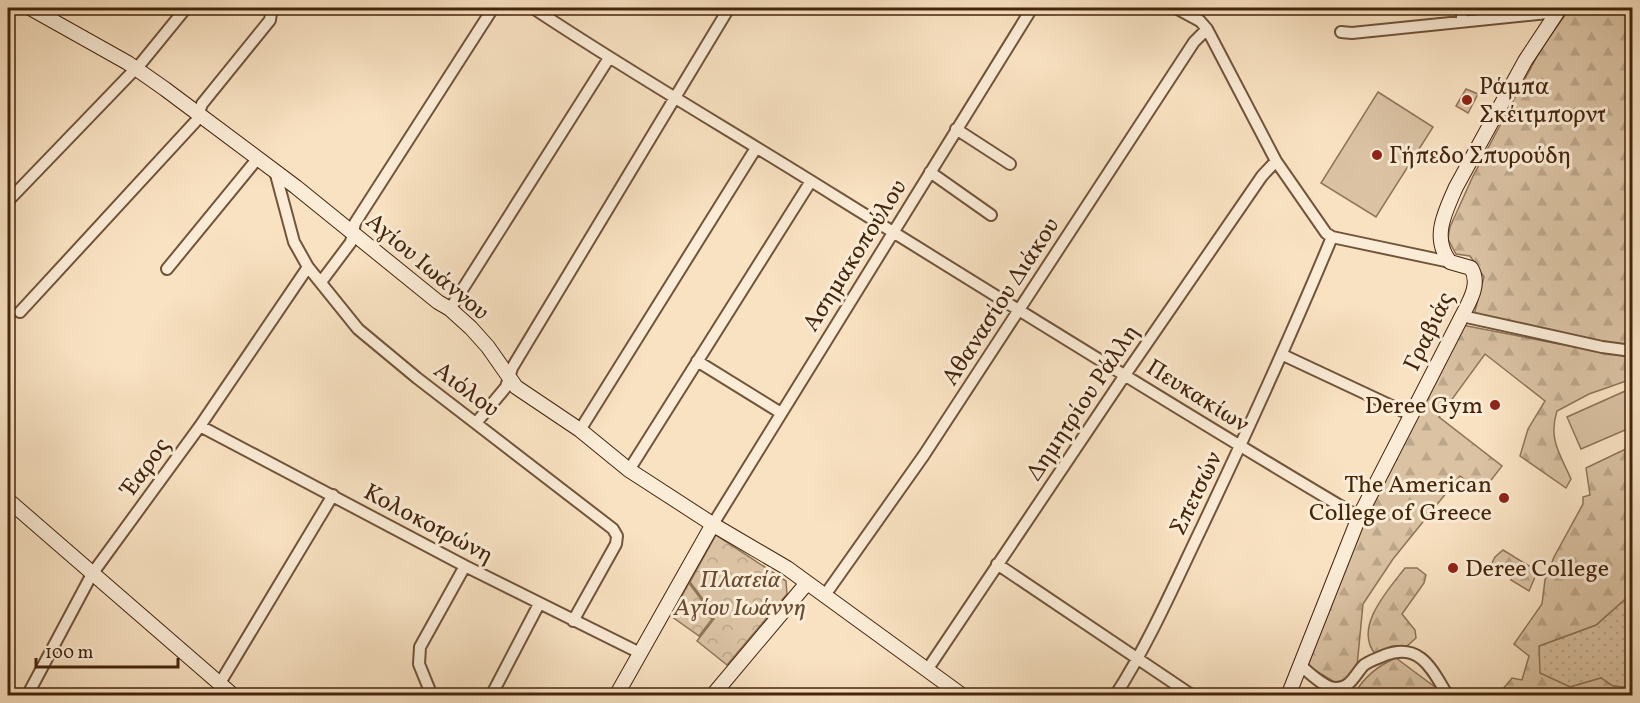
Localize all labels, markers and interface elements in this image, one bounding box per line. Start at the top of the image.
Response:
place label: Ράμπα Σκέιτμπορντ [1479,71,1606,133]
marker: Ράμπα Σκέιτμπορντ [1460,93,1474,107]
place label: Γήπεδο Σπυρούδη [1389,140,1571,174]
marker: Γήπεδο Σπυρούδη [1370,148,1384,162]
street label: Ασημακοπούλου [795,173,916,339]
street label: Αγίου Ιωάννου [358,206,496,329]
street label: Αθανασίου Διάκου [934,211,1069,393]
street label: Γραβιάς [1396,287,1464,377]
street label: Δημητρίου Ράλλη [1019,318,1149,488]
street label: Πευκακίων [1139,352,1255,442]
street label: Αιόλου [426,355,506,427]
place label: Deree Gym [1365,390,1483,424]
marker: Deree Gym [1488,398,1502,412]
street label: Έαρος [113,431,179,505]
street label: Σπετσών [1162,446,1232,541]
place label: The American College of Greece [1309,469,1492,531]
street label: Κολοκοτρώνη [357,476,499,573]
marker: The American College of Greece [1497,491,1511,505]
place label: Deree College [1465,553,1609,587]
marker: Deree College [1446,561,1460,575]
park label: Πλατεία Αγίου Ιωάννη [673,564,806,626]
scale bar [36,631,178,669]
text: 100 m [45,641,94,666]

